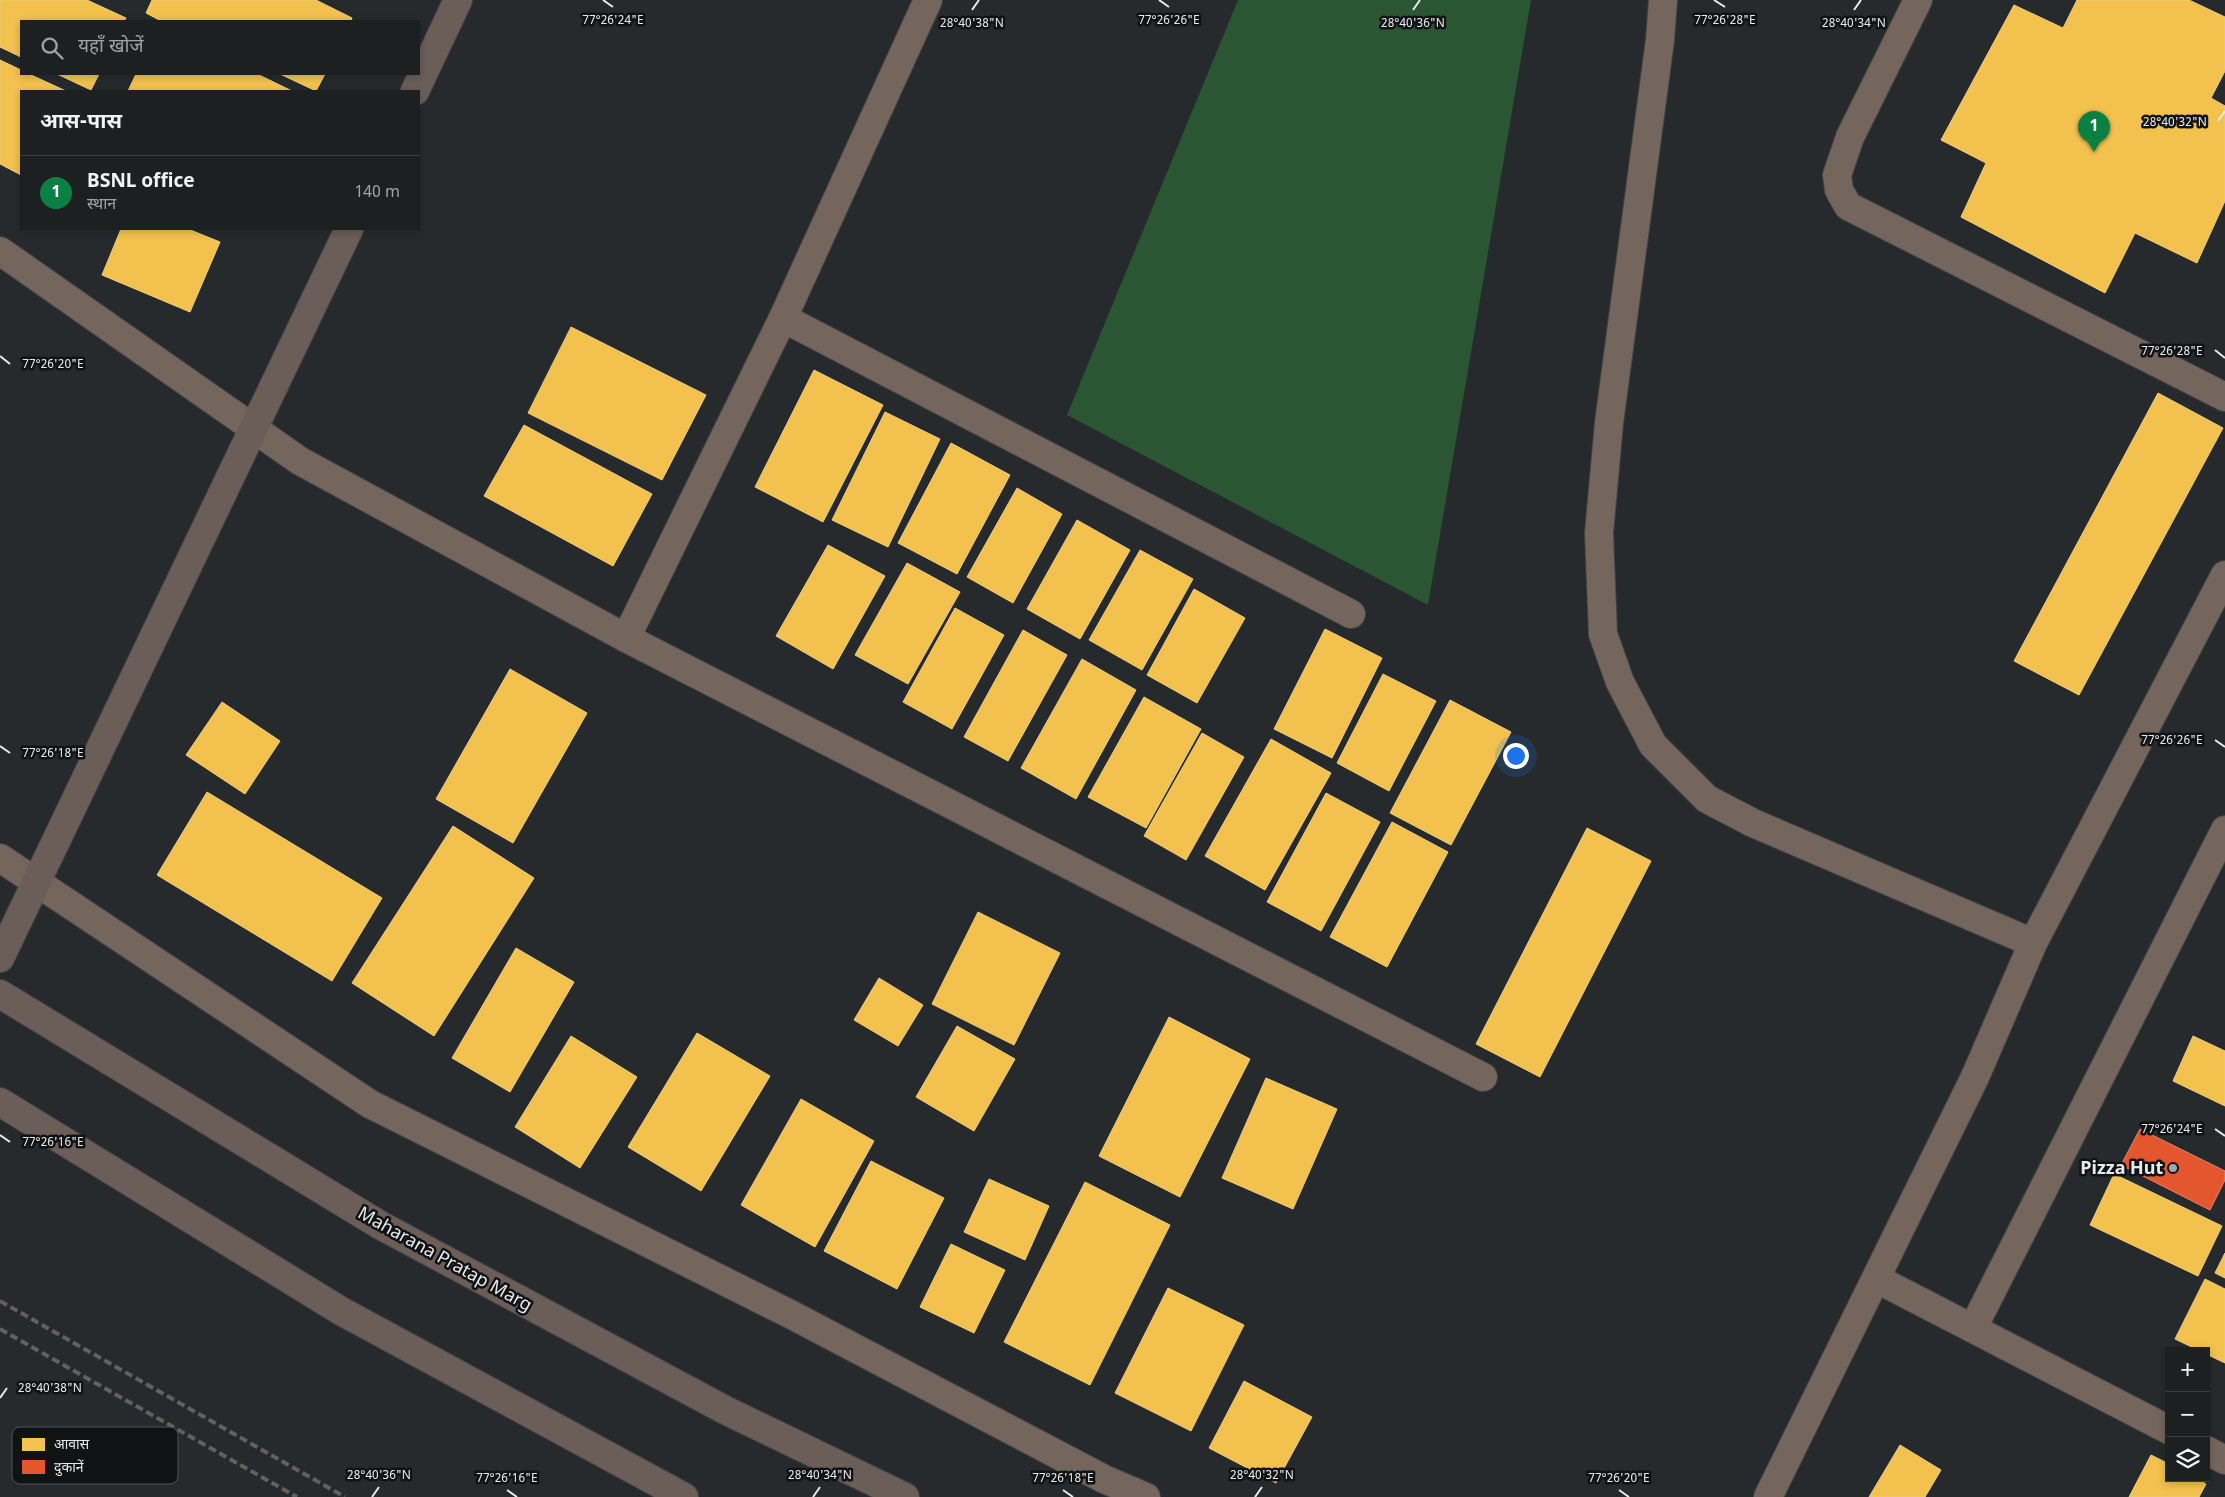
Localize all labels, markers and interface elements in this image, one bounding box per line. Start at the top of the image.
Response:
text: 77°26'24"E [582,13,644,29]
text: 77°26'26"E [1138,13,1200,29]
text: 77°26'28"E [1694,13,1756,29]
text: 28°40'38"N [940,16,1004,32]
text: 28°40'36"N [1381,16,1445,32]
text: 28°40'34"N [1822,16,1886,32]
search box [20,20,420,75]
icon: search [38,34,66,62]
text: यहाँ खोजें [78,35,144,60]
text: आस-पास [40,109,122,137]
pin: 1 [2078,111,2110,152]
text: 28°40'32"N [2143,115,2207,131]
text: BSNL office [87,170,195,195]
text: 1 [51,183,61,204]
text: 140 m [354,183,400,204]
text: स्थान [87,195,116,216]
text: 77°26'28"E [2141,344,2203,360]
text: 77°26'20"E [22,357,84,373]
text: 77°26'26"E [2141,733,2203,749]
your location [1503,743,1529,769]
text: 77°26'18"E [22,746,84,762]
text: 77°26'24"E [2141,1122,2203,1138]
text: 77°26'16"E [22,1135,84,1151]
place label: Pizza Hut [2080,1158,2163,1181]
marker: Pizza Hut [2167,1162,2179,1174]
street label: Maharana Pratap Marg [353,1203,536,1318]
map controls [2165,1347,2210,1482]
button: + [2165,1347,2210,1392]
text: 28°40'38"N [18,1381,82,1397]
button: − [2165,1392,2210,1437]
legend [12,1427,178,1484]
text: आवास [54,1436,90,1455]
button: layers [2165,1437,2210,1482]
text: दुकानें [54,1459,84,1478]
text: 28°40'36"N [347,1468,411,1484]
text: 28°40'34"N [788,1468,852,1484]
text: 28°40'32"N [1230,1468,1294,1484]
text: 77°26'16"E [476,1471,538,1487]
text: 77°26'18"E [1032,1471,1094,1487]
text: 77°26'20"E [1588,1471,1650,1487]

